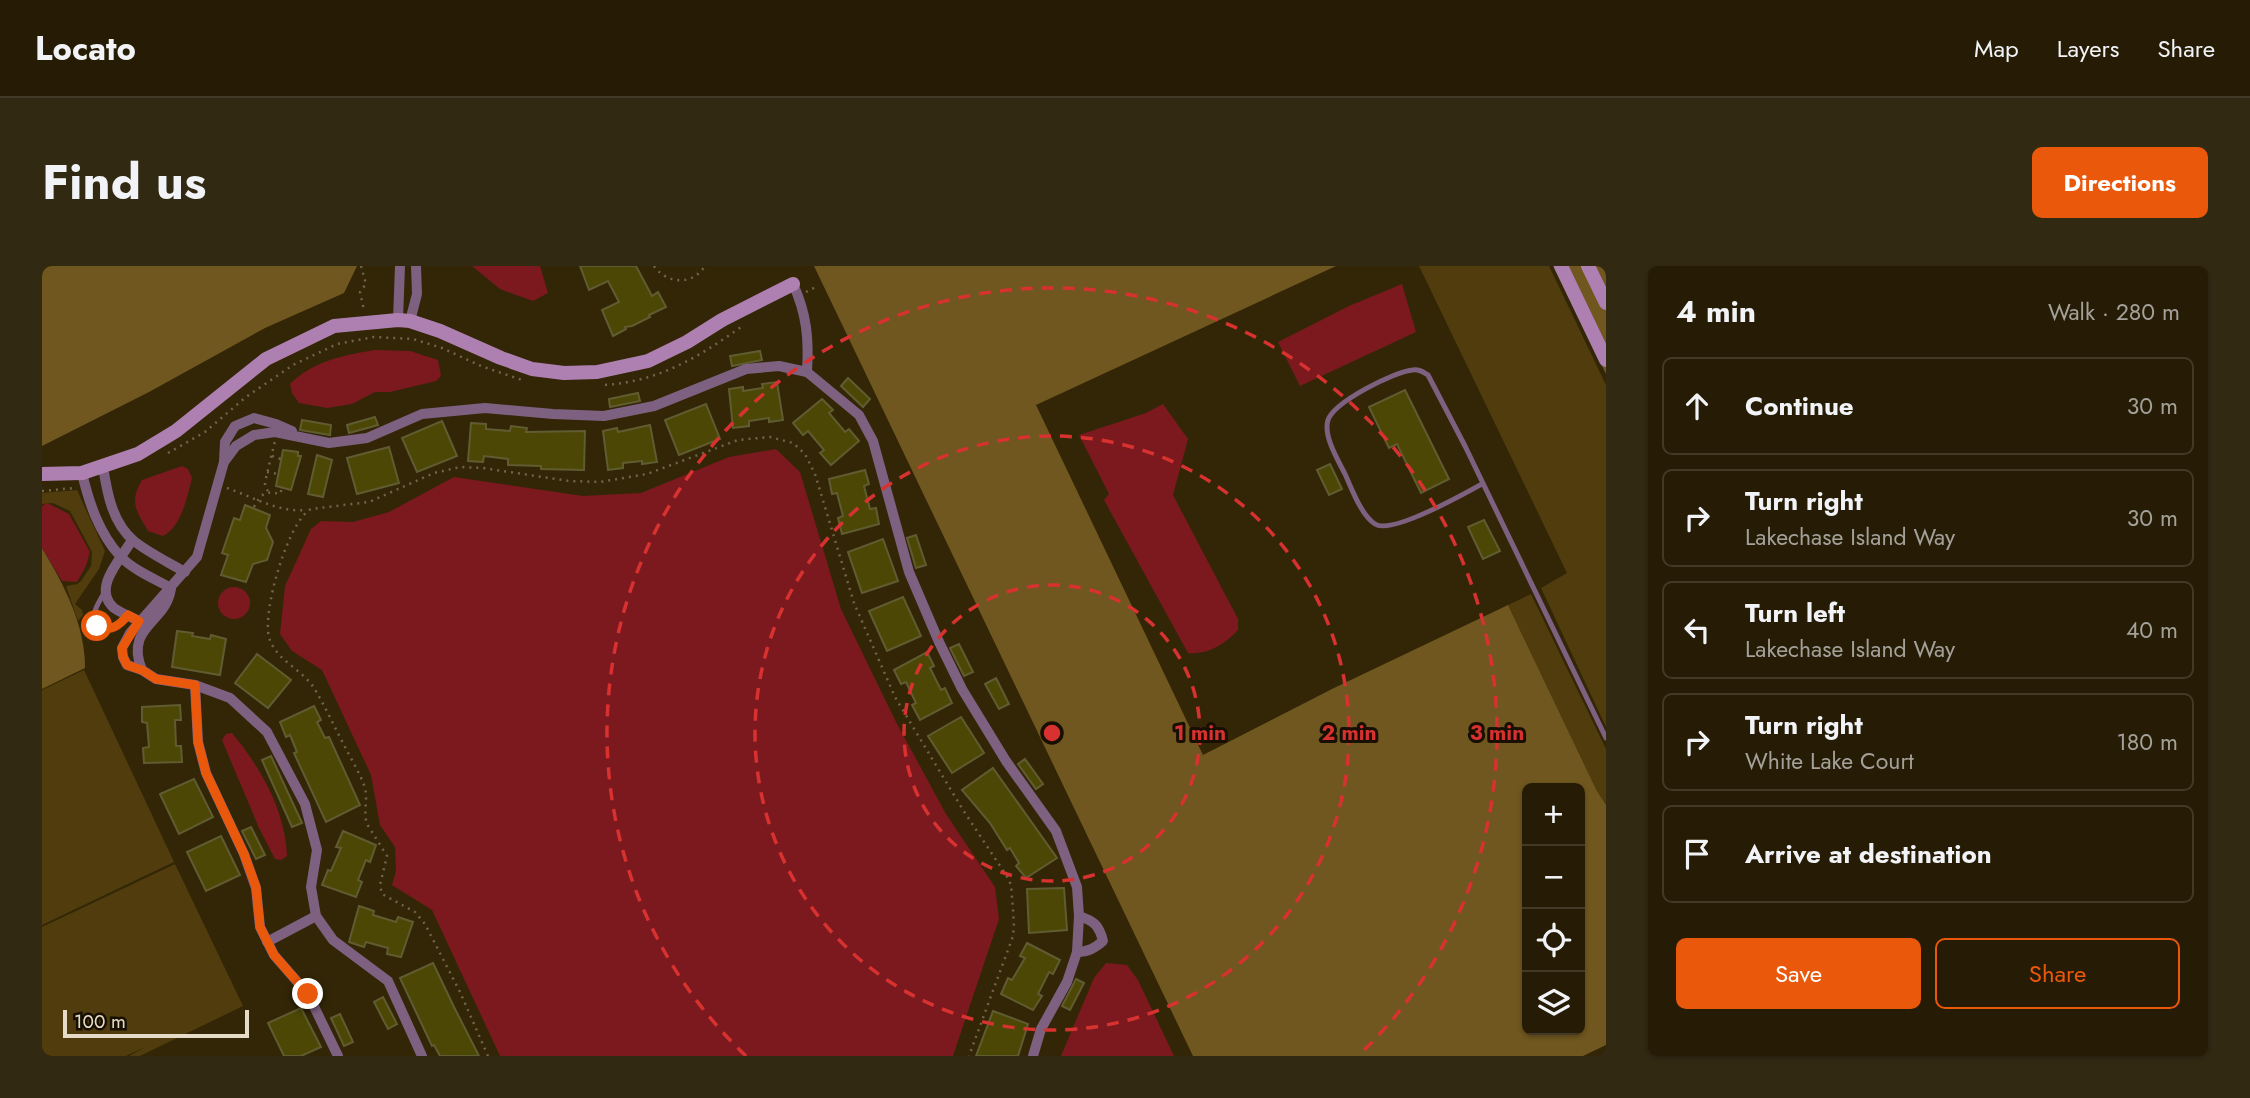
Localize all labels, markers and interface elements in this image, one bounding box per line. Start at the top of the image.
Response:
text: Locato [35,25,136,72]
text: Map [1974,31,2019,66]
text: Layers [2057,31,2119,66]
text: Share [2157,31,2215,66]
text: Find us [42,147,206,217]
button: Directions [2032,147,2208,218]
text: 4 min [1676,290,1756,333]
text: Walk · 280 m [2048,295,2180,329]
icon: ahead [1678,387,1716,425]
text: Continue [1745,387,1854,425]
text: 30 m [2127,389,2178,423]
text: Turn right [1745,482,1863,520]
icon: right [1678,499,1716,537]
text: 30 m [2127,501,2178,535]
text: Lakechase Island Way [1745,520,1955,554]
text: Turn left [1745,594,1845,632]
route start [81,610,112,641]
icon: left [1678,611,1716,649]
text: 40 m [2126,613,2178,647]
text: Lakechase Island Way [1745,632,1955,666]
text: Turn right [1745,706,1863,744]
text: 1 min [1174,718,1226,748]
text: 2 min [1321,718,1377,748]
text: 3 min [1470,718,1524,748]
centre of rings [1040,721,1064,745]
icon: right [1678,723,1716,761]
text: 180 m [2116,725,2178,759]
text: White Lake Court [1745,744,1914,778]
map controls [1522,783,1585,1035]
button: + [1522,783,1585,846]
icon: arrive [1678,835,1716,873]
text: Arrive at destination [1745,835,1992,873]
button: − [1522,846,1585,909]
button: locate [1522,909,1585,972]
button: Save [1676,938,1921,1009]
button: Share [1935,938,2180,1009]
button: layers [1522,972,1585,1035]
route end [292,978,323,1009]
scale bar [63,1007,248,1039]
text: 100 m [74,1008,126,1035]

